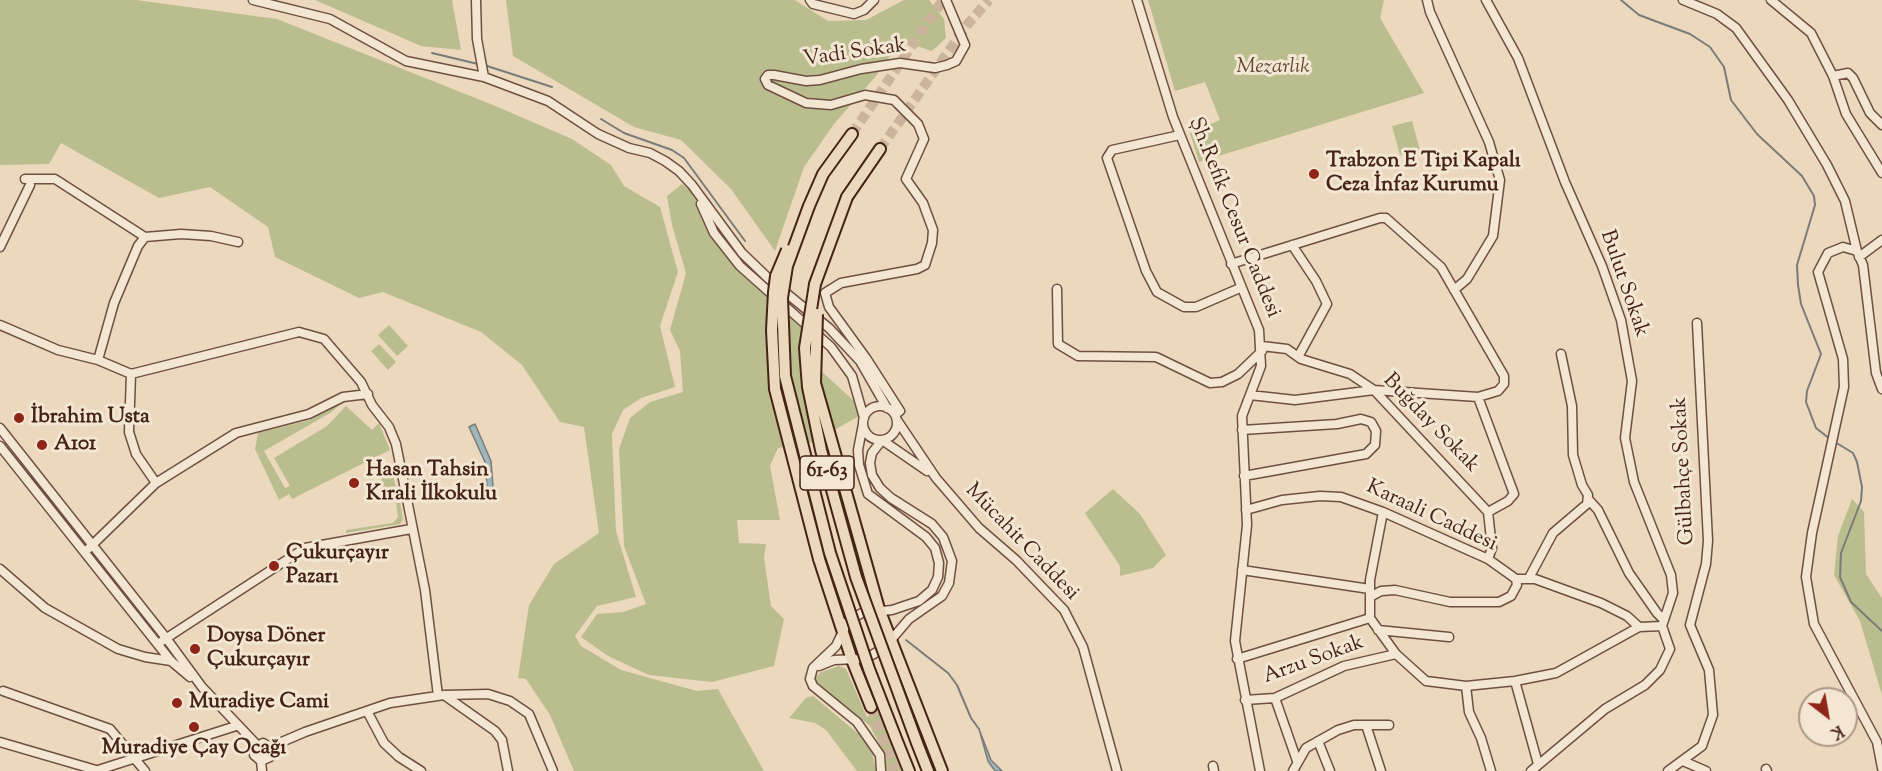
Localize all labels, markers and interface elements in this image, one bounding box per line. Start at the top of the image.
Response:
street label: Vadi Sokak [802,34,908,74]
park label: Mezarlık [1236,55,1310,81]
street label: Şh.Refik Cesur Caddesi [1181,114,1285,322]
place label: Trabzon E Tipi Kapalı Ceza İnfaz Kurumu [1326,149,1521,199]
marker: Trabzon E Tipi Kapalı Ceza İnfaz Kurumu [1307,167,1321,181]
street label: Bulut Sokak [1593,227,1653,341]
street label: Buğday Sokak [1376,369,1484,479]
street label: Gülbahçe Sokak [1669,396,1701,546]
place label: İbrahim Usta [31,405,150,431]
marker: İbrahim Usta [12,411,26,425]
place label: A101 [54,432,96,458]
marker: A101 [35,438,49,452]
road number: 61-63 [800,456,854,490]
place label: Hasan Tahsin Kırali İlkokulu [366,458,497,508]
marker: Hasan Tahsin Kırali İlkokulu [347,476,361,490]
street label: Karaali Caddesi [1362,476,1500,558]
street label: Mücahit Caddesi [959,479,1083,607]
place label: Çukurçayır Pazarı [286,541,389,591]
marker: Çukurçayır Pazarı [267,559,281,573]
place label: Doysa Döner Çukurçayır [207,624,325,674]
street label: Arzu Sokak [1260,631,1368,691]
marker: Doysa Döner Çukurçayır [188,642,202,656]
north arrow [1798,687,1858,747]
place label: Muradiye Cami [189,690,329,716]
marker: Muradiye Cami [170,696,184,710]
text: K [1826,718,1847,744]
marker: Muradiye Çay Ocağı [187,720,201,734]
place label: Muradiye Çay Ocağı [102,736,286,762]

